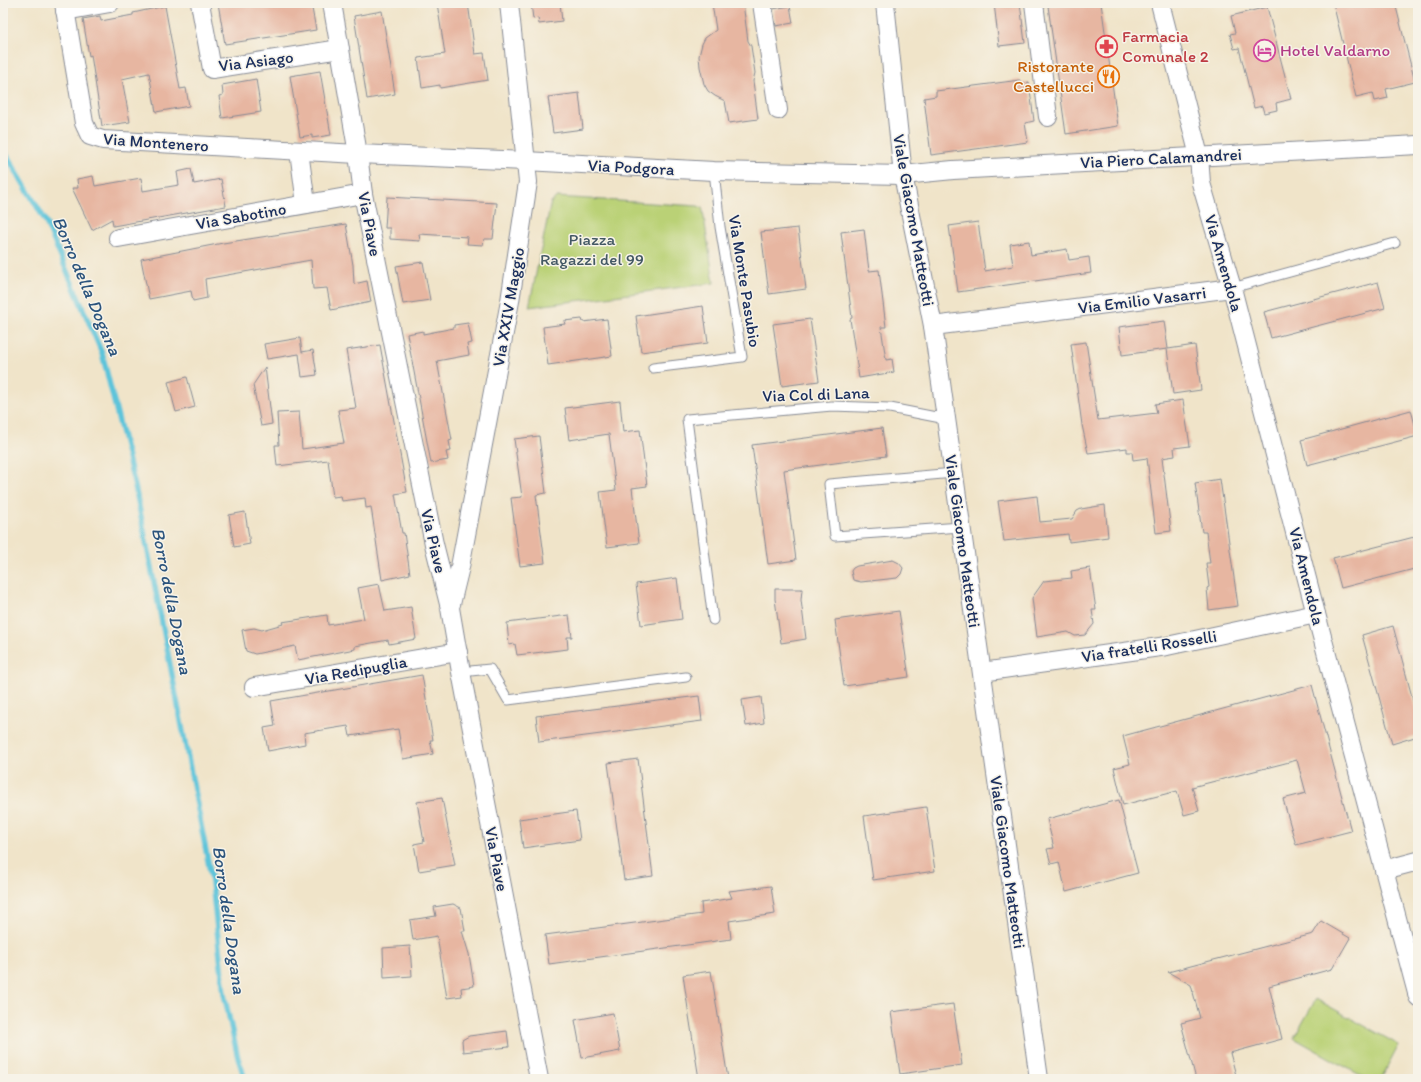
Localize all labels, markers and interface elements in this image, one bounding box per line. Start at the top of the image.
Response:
place label: Farmacia Comunale 2 [1122,26,1209,66]
pharmacy icon: Farmacia Comunale 2 [1093,33,1119,59]
hotel icon: Hotel Valdarno [1252,37,1278,63]
place label: Hotel Valdarno [1280,40,1390,60]
street label: Via Asiago [217,46,295,76]
place label: Ristorante Castellucci [1013,56,1094,96]
restaurant icon: Ristorante Castellucci [1096,63,1122,89]
street label: Via Montenero [102,128,210,156]
street label: Viale Giacomo Matteotti [889,132,939,308]
street label: Via Piero Calamandrei [1080,144,1242,172]
street label: Via Podgora [587,155,675,179]
street label: Via Piave [354,190,386,258]
street label: Via Sabotino [194,198,288,234]
street label: Via Amendola [1201,212,1247,314]
water label: Borro della Dogana [48,213,127,360]
street label: Via Monte Pasubio [725,213,765,349]
park label: Piazza Ragazzi del 99 [540,229,644,269]
street label: Via XXIV Maggio [488,246,528,368]
street label: Via Emilio Vasarri [1077,282,1207,318]
street label: Via Col di Lana [762,382,870,406]
street label: Viale Giacomo Matteotti [941,453,985,629]
street label: Via Piave [417,507,451,575]
street label: Via Amendola [1285,525,1329,627]
water label: Borro della Dogana [147,526,197,677]
street label: Via fratelli Rosselli [1080,625,1218,667]
street label: Via Redipuglia [303,651,409,689]
street label: Viale Giacomo Matteotti [986,774,1030,950]
street label: Via Piave [481,825,513,893]
water label: Borro della Dogana [208,845,250,996]

